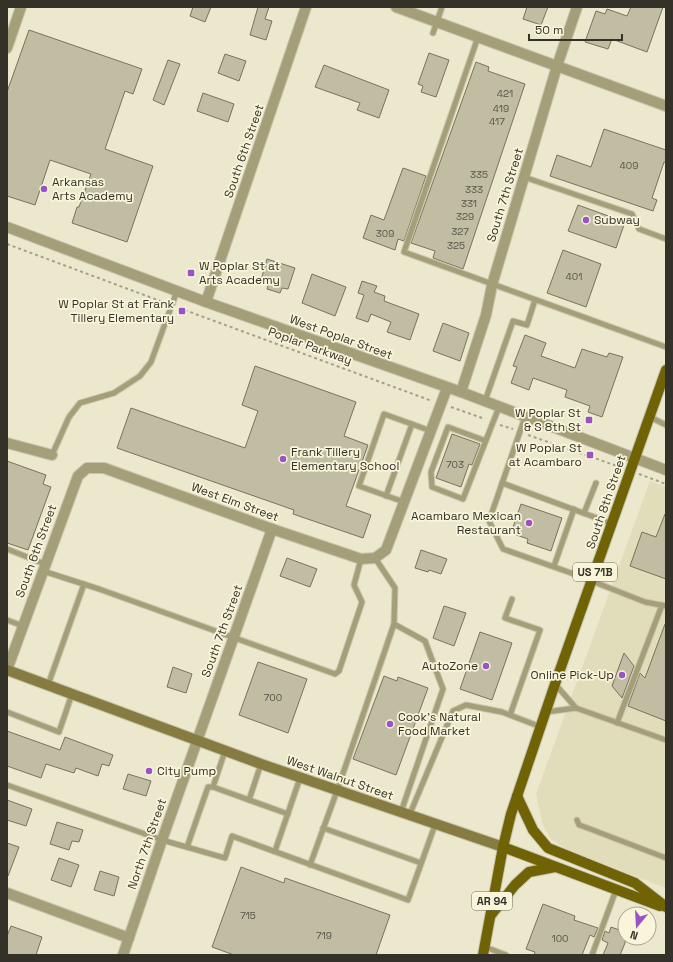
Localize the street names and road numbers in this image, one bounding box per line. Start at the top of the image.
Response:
street label: South 6th Street [220,102,268,200]
street label: South 7th Street [483,146,527,244]
street label: West Poplar Street [287,311,395,363]
street label: Poplar Parkway [266,323,354,369]
street label: South 8th Street [582,453,630,551]
street label: West Elm Street [189,479,281,525]
street label: South 6th Street [12,502,60,600]
road number: US 71B [573,563,617,581]
street label: South 7th Street [198,582,246,680]
street label: West Walnut Street [284,752,396,804]
street label: North 7th Street [124,796,170,892]
road number: AR 94 [472,892,512,910]

